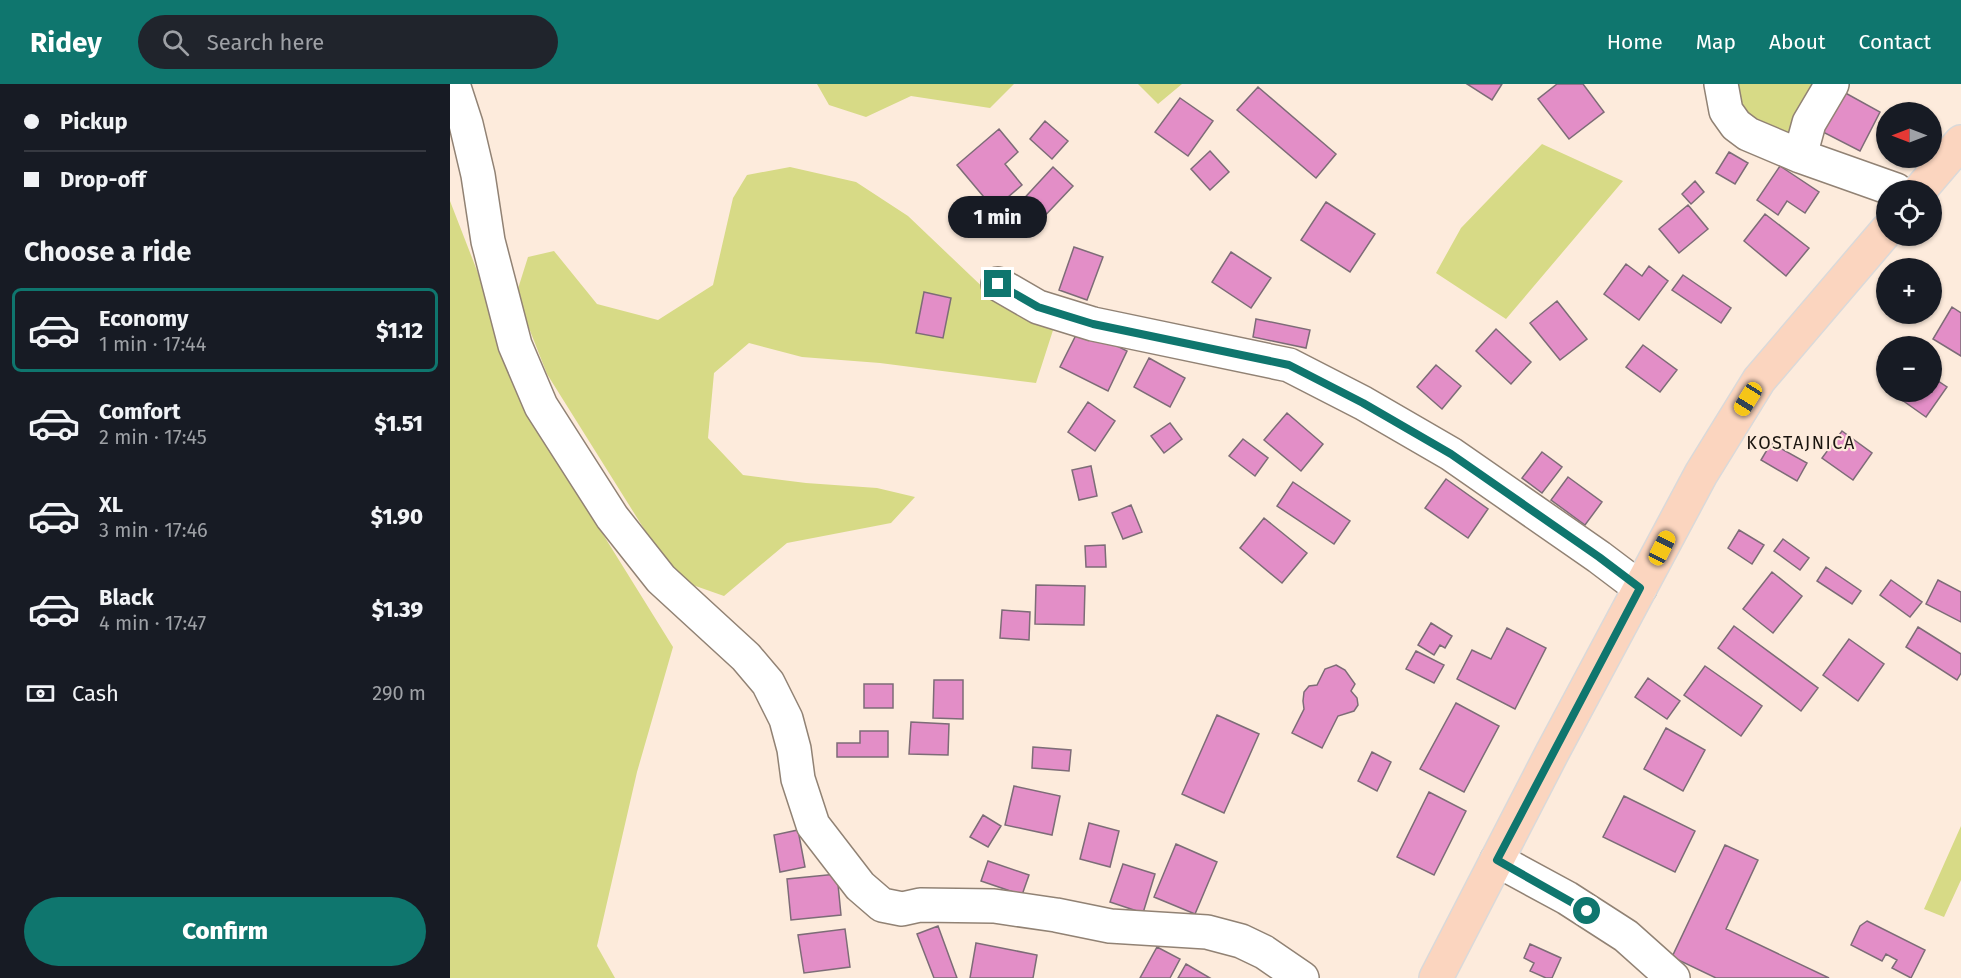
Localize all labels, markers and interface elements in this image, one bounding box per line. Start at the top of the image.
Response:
search box [138,15,558,69]
text: Ridey [30,26,102,59]
icon: search [159,26,192,59]
text: Search here [207,29,324,56]
text: Home [1607,29,1663,55]
text: Map [1696,29,1736,55]
text: About [1769,29,1826,55]
text: Contact [1859,29,1931,55]
north arrow [1876,102,1942,168]
map controls [1876,102,1942,402]
text: Pickup [60,108,128,135]
text: Drop-off [60,166,146,193]
button: locate [1876,180,1942,246]
callout: 1 min [948,197,1048,239]
text: 1 min [974,205,1021,229]
text: Choose a ride [24,236,191,268]
button: + [1876,258,1942,324]
route end [984,270,1011,297]
icon: car [27,303,81,357]
text: Economy [99,305,188,332]
text: $1.12 [376,317,423,344]
text: 1 min · 17:44 [99,332,206,356]
button: − [1876,336,1942,402]
car [1731,379,1765,419]
icon: car [27,396,81,450]
text: Comfort [99,398,180,425]
text: $1.51 [375,410,423,437]
text: 2 min · 17:45 [99,425,207,449]
district label: KOSTAJNICA [1746,432,1856,454]
icon: car [27,489,81,543]
text: XL [99,491,123,518]
text: $1.90 [371,503,423,530]
text: 3 min · 17:46 [99,518,208,542]
car [1646,528,1678,568]
icon: car [27,582,81,636]
text: Black [99,584,154,611]
text: $1.39 [372,596,423,623]
text: 4 min · 17:47 [99,611,206,635]
icon: cash [24,677,57,710]
text: Cash [72,680,119,707]
text: 290 m [372,681,426,705]
button: Confirm [24,897,426,966]
route start [1573,897,1600,924]

